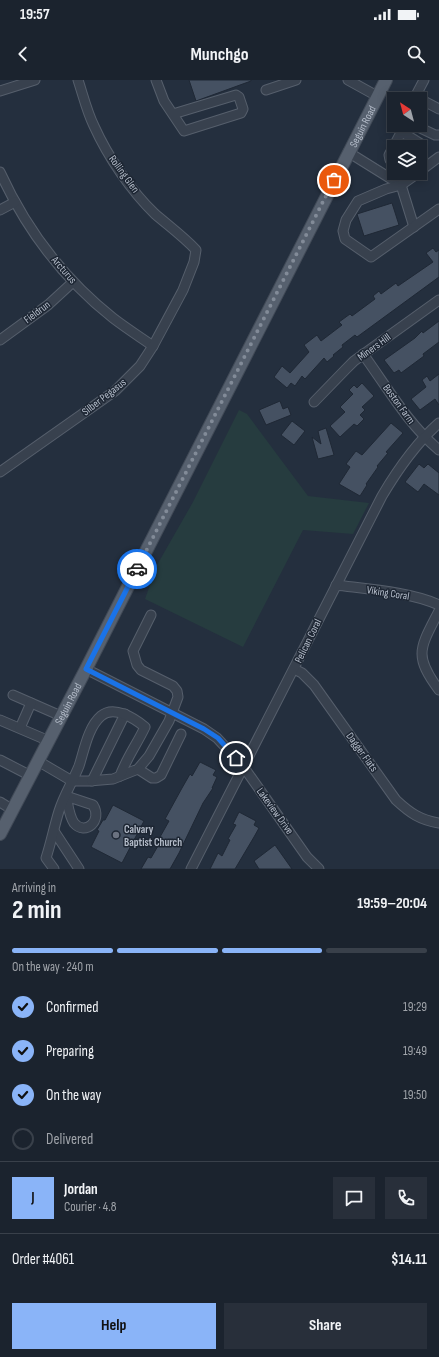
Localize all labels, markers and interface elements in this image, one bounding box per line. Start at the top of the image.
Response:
text: 19:57 [20,5,49,24]
icon: back [12,43,34,65]
icon: search [405,43,427,65]
text: Munchgo [190,44,249,65]
north arrow [387,92,427,132]
map controls [387,92,427,180]
street label: Seguin Road [346,103,379,149]
button: layers [387,140,427,180]
street label: Rolling Glen [106,153,142,196]
pin [317,163,351,197]
icon: bag [323,169,345,191]
street label: Arcturus [48,253,79,286]
street label: Fieldrun [21,298,53,326]
street label: Miners Hill [355,331,393,363]
street label: Silber Pegasus [79,376,129,418]
street label: Boston Farm [380,382,418,426]
courier [117,549,157,589]
icon: car [126,558,148,580]
street label: Viking Coral [366,583,410,603]
street label: Pelican Coral [292,617,324,665]
street label: Seguin Road [52,680,84,727]
street label: Dagger Flats [343,730,381,774]
pin [219,741,253,775]
icon: home [225,747,247,769]
street label: Lakeview Drive [254,785,296,837]
place label: Calvary Baptist Church [124,823,182,849]
marker: Calvary Baptist Church [111,830,121,840]
text: Arriving in [12,880,56,896]
text: 19:59–20:04 [357,894,427,913]
text: 2 min [12,895,62,926]
text: On the way · 240 m [12,959,93,975]
icon: check [12,996,34,1018]
text: Confirmed [46,998,99,1017]
text: 19:29 [403,999,427,1015]
icon: check [12,1040,34,1062]
text: Preparing [46,1042,94,1061]
text: 19:49 [403,1043,427,1059]
icon: check [12,1084,34,1106]
text: On the way [46,1086,101,1105]
text: 19:50 [403,1087,427,1103]
text: Delivered [46,1130,93,1149]
button: chat [333,1177,375,1219]
button: phone [385,1177,427,1219]
text: Jordan [64,1180,98,1199]
text: J [31,1188,35,1207]
text: Courier · 4.8 [64,1199,116,1215]
text: Order #4061 [12,1250,74,1269]
text: $14.11 [391,1250,427,1269]
button: Help [12,1303,216,1349]
button: Share [224,1303,427,1349]

